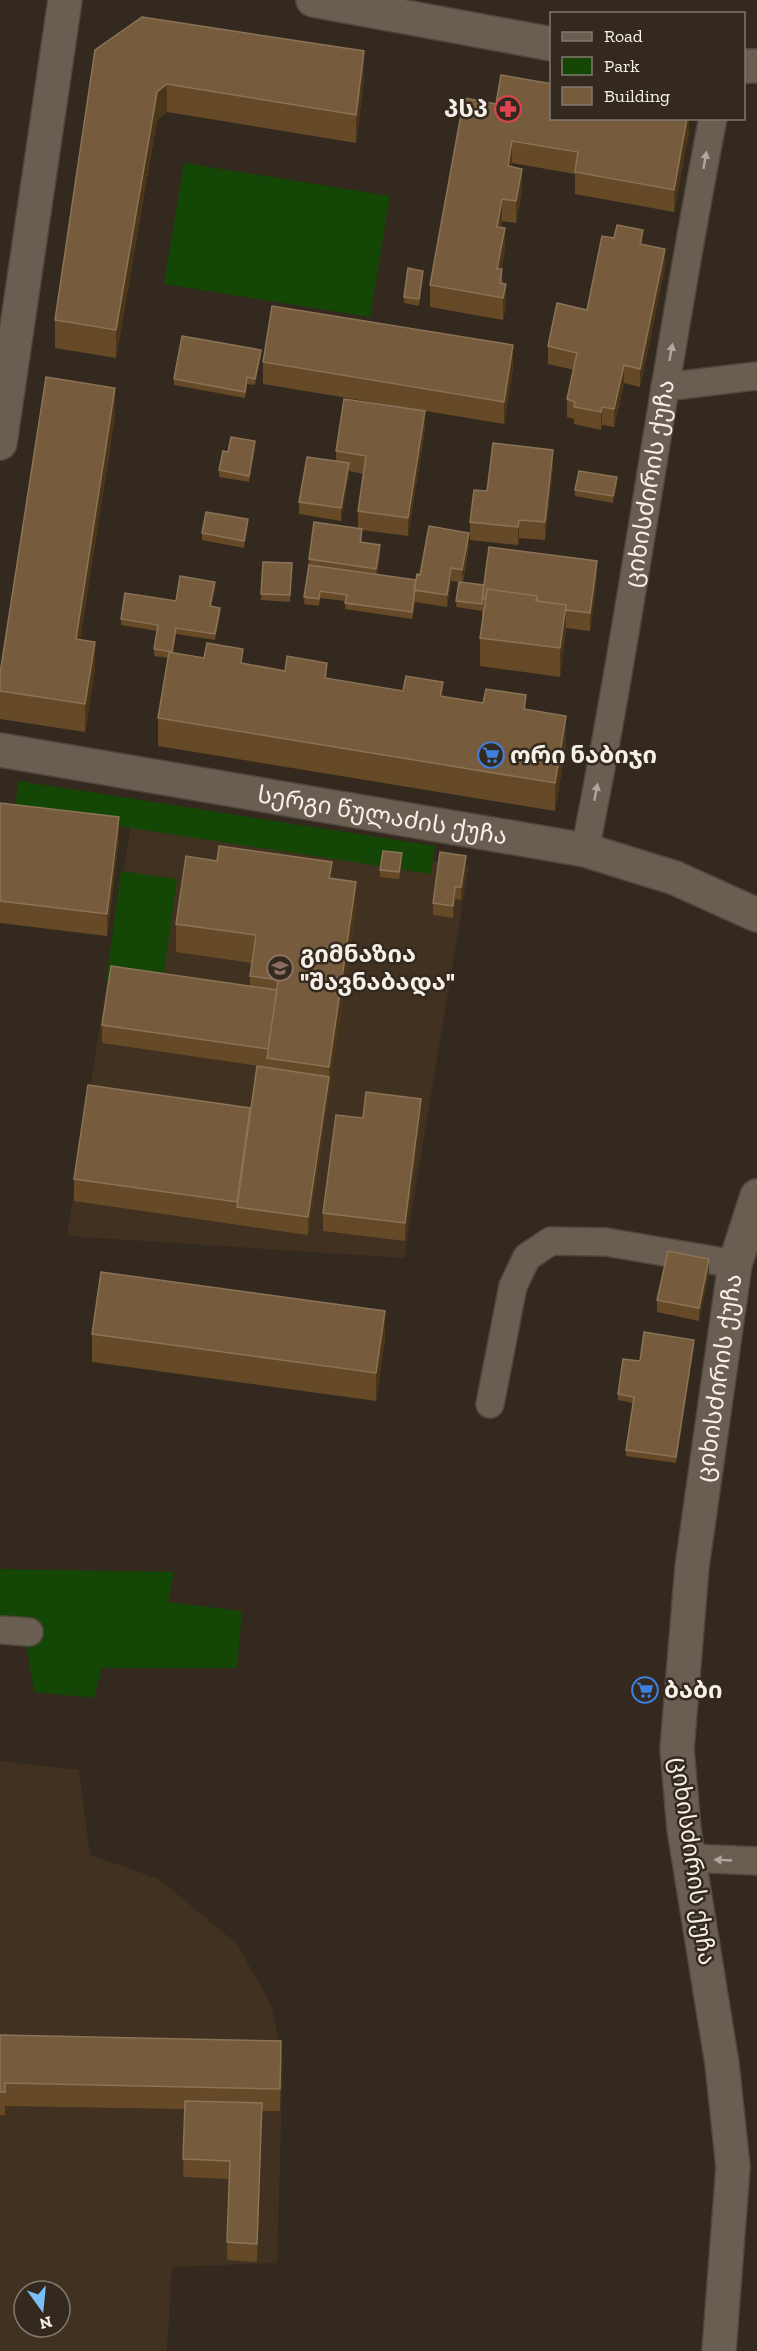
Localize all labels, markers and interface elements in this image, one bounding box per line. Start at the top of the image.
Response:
legend [550,12,745,120]
text: Road [604,25,643,47]
text: Park [604,55,640,77]
text: Building [604,85,670,107]
place label: პსპ [444,94,488,123]
pharmacy icon: პსპ [493,94,523,124]
one-way arrow [701,150,710,169]
one-way arrow [667,342,676,361]
street label: ციხისძირის ქუჩა [618,378,680,590]
supermarket icon: ორი ნაბიჯი [476,740,506,770]
place label: ორი ნაბიჯი [510,740,657,769]
street label: სერგი წულაძის ქუჩა [256,779,510,850]
one-way arrow [592,783,601,802]
place label: გიმნაზია "შავნაბადა" [300,939,455,997]
school or university icon: გიმნაზია "შავნაბადა" [265,953,295,983]
street label: ციხისძირის ქუჩა [689,1272,747,1484]
supermarket icon: ბაბი [630,1675,660,1705]
place label: ბაბი [664,1675,723,1704]
street label: ციხისძირის ქუჩა [665,1755,722,1967]
one-way arrow [714,1855,733,1864]
north arrow [12,2279,72,2339]
text: N [37,2312,54,2334]

